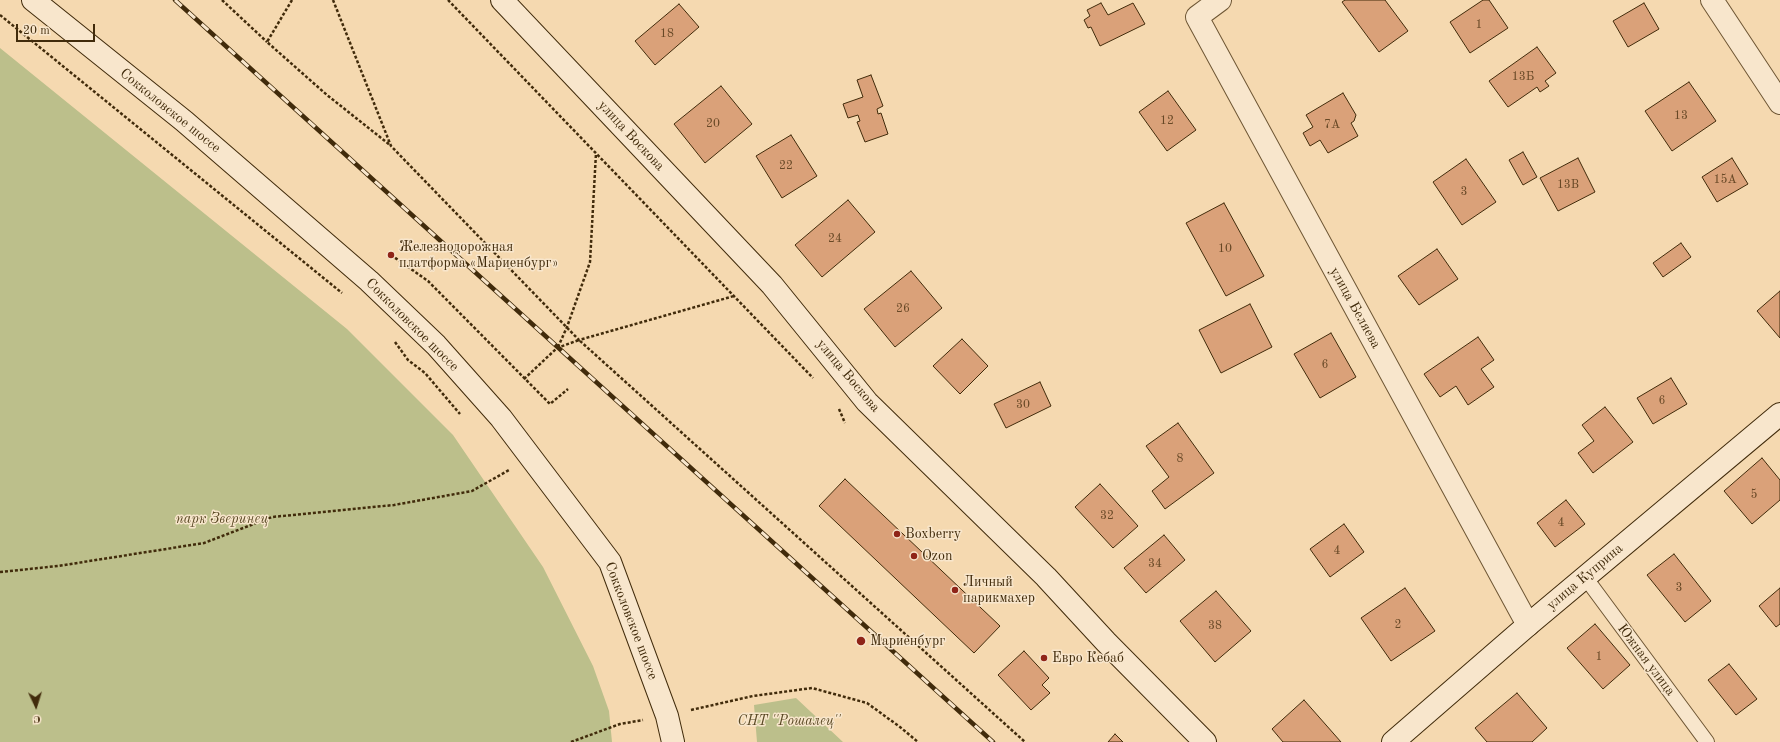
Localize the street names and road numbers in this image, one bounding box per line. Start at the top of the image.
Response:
street label: Сокколовское шоссе [116,65,224,157]
street label: улица Воскова [594,97,668,175]
street label: улица Беляева [1326,264,1384,352]
street label: Сокколовское шоссе [362,275,462,375]
street label: улица Воскова [813,336,883,416]
street label: улица Куприна [1543,540,1627,614]
street label: Сокколовское шоссе [601,560,661,682]
street label: Южная улица [1614,621,1678,699]

